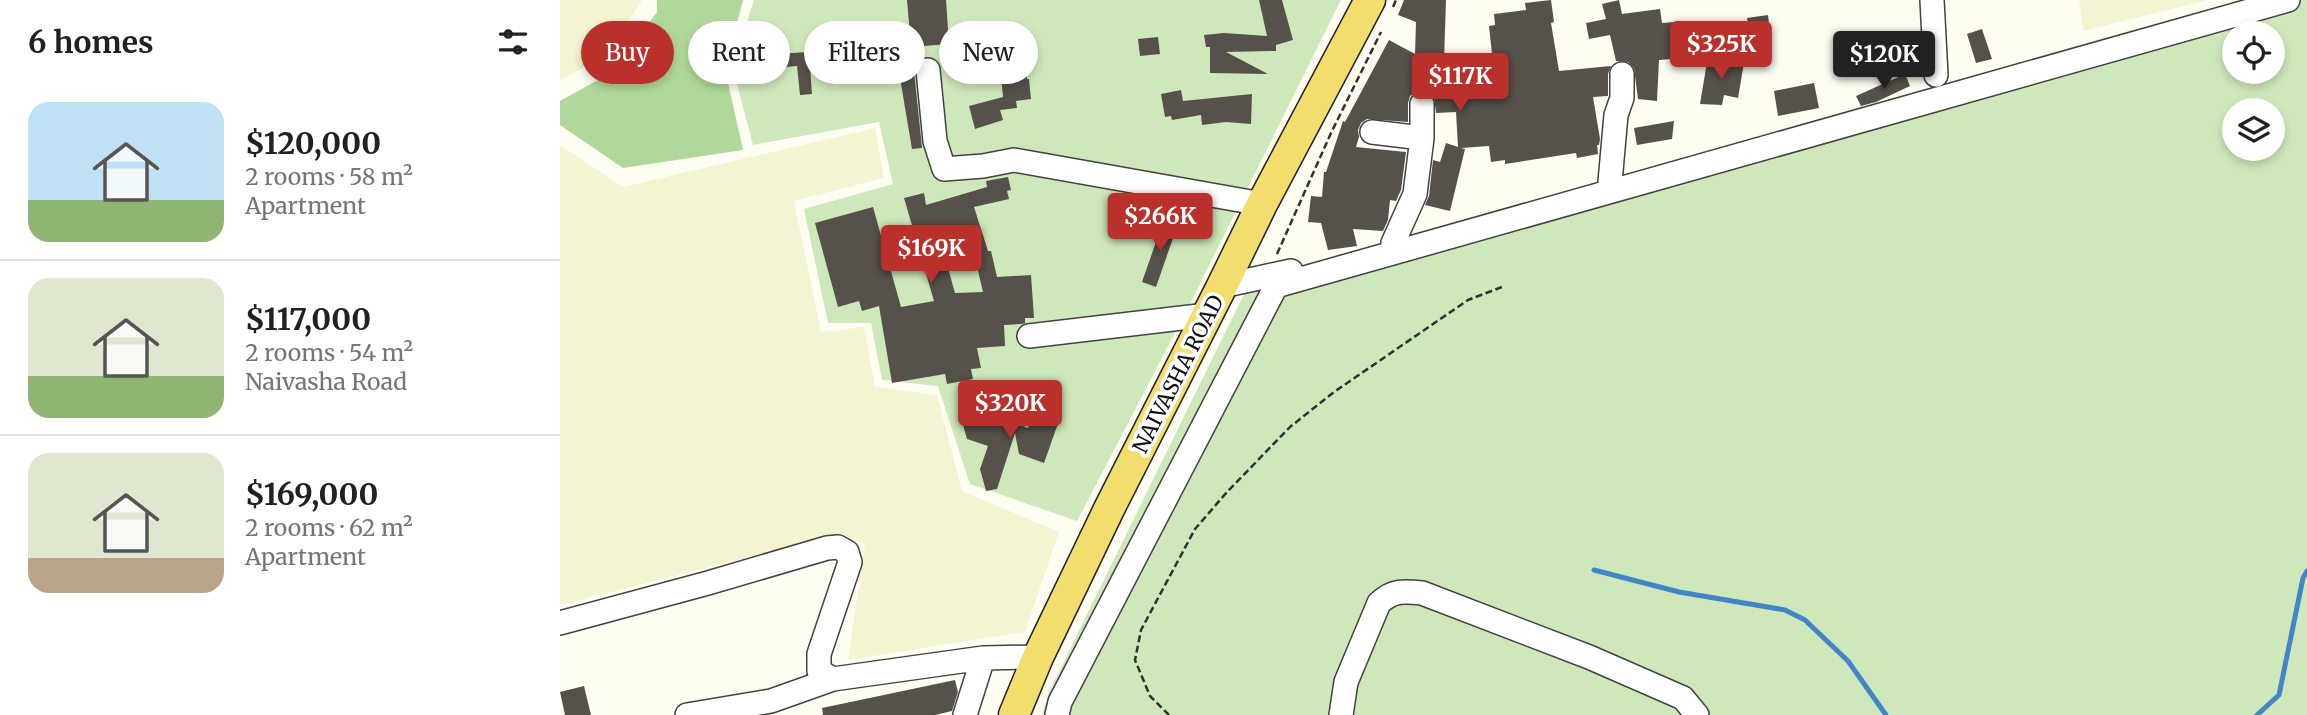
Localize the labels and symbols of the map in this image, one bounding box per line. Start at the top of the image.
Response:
pin: $325K [1672,22,1770,81]
pin: $120K [1835,32,1933,91]
pin: $117K [1411,54,1509,113]
pin: $266K [1111,194,1209,253]
pin: $169K [882,226,980,285]
street label: NAIVASHA ROAD [1126,290,1230,458]
pin: $320K [961,380,1059,440]

